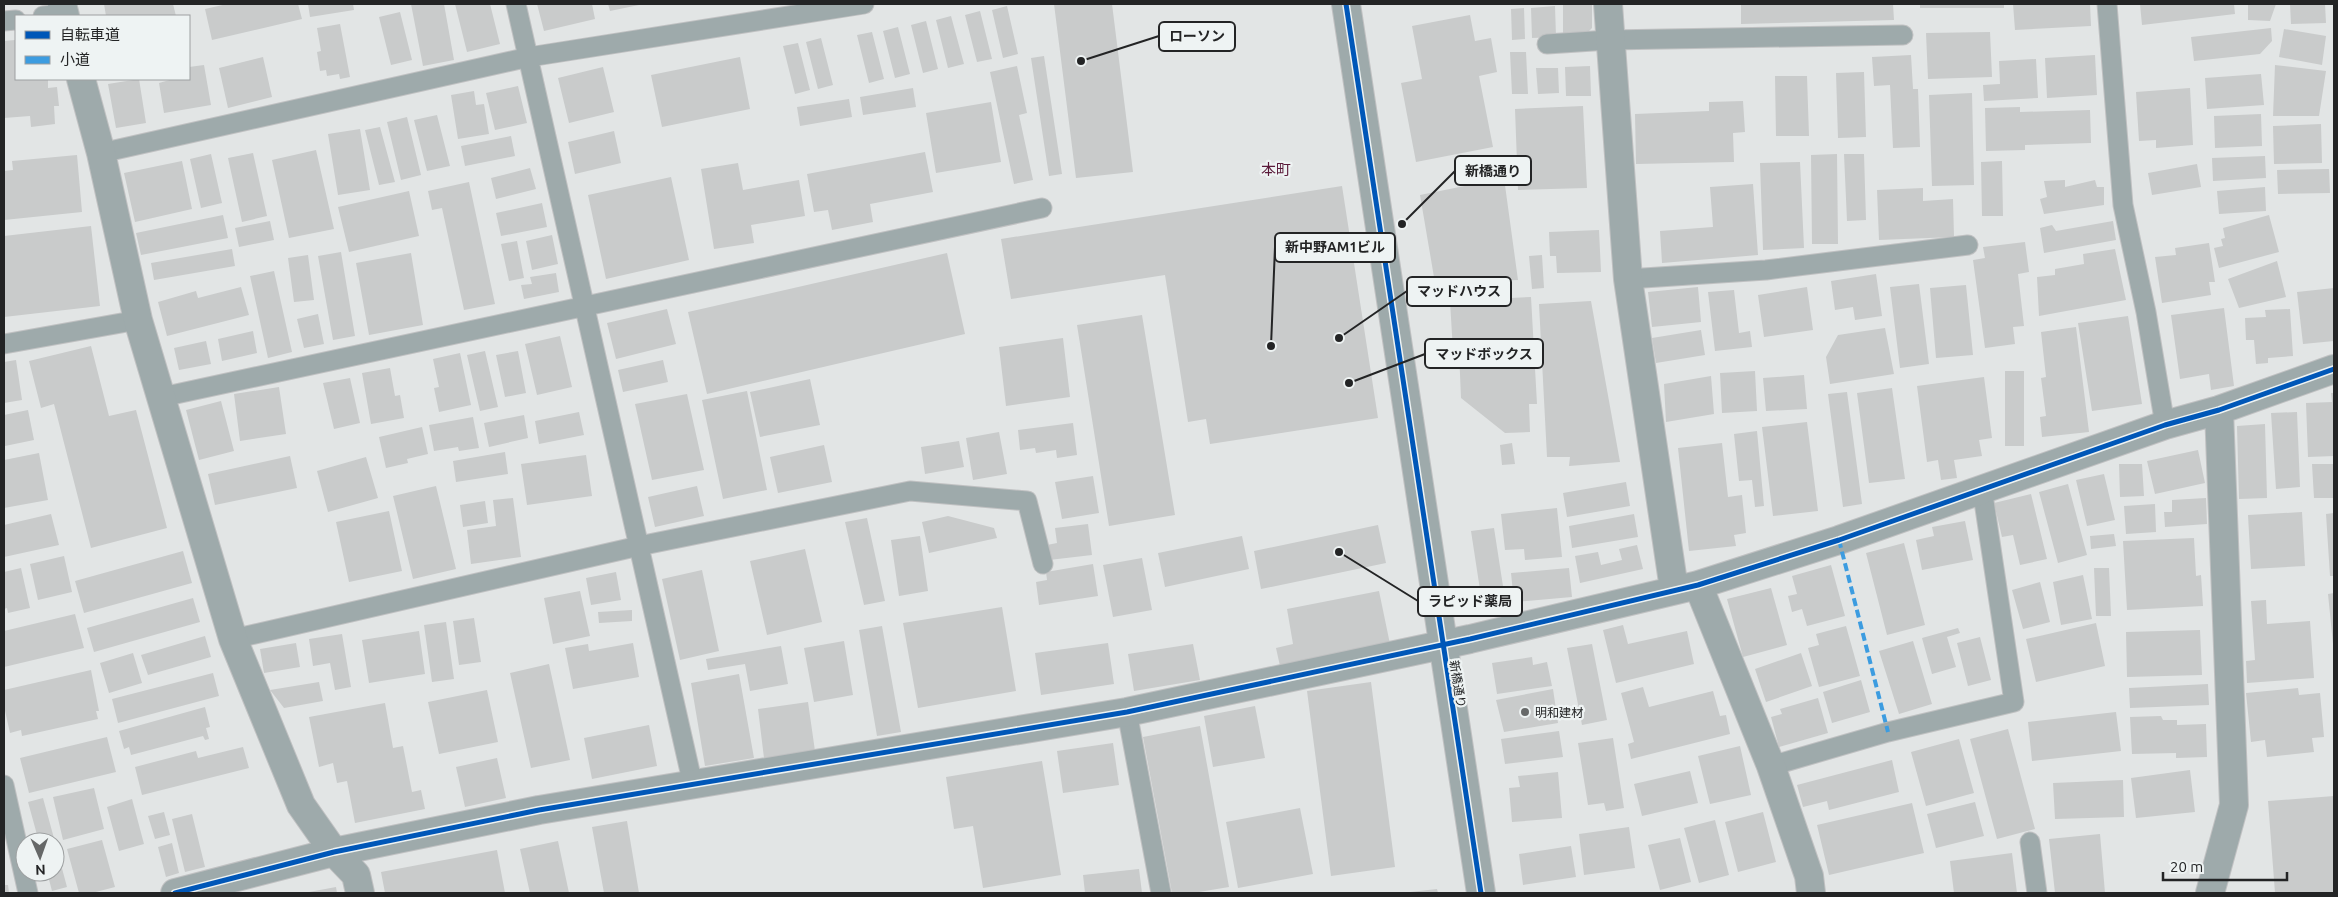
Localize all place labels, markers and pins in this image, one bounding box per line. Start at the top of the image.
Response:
callout: ローソン [1159,22,1235,51]
callout: 新橋通り [1455,156,1531,185]
callout: 新中野AM1ビル [1275,233,1395,262]
callout: マッドハウス [1407,277,1511,306]
callout: マッドボックス [1425,339,1543,368]
callout: ラピッド薬局 [1418,587,1522,616]
marker: 明和建材 [1519,706,1531,718]
place label: 明和建材 [1535,706,1583,719]

